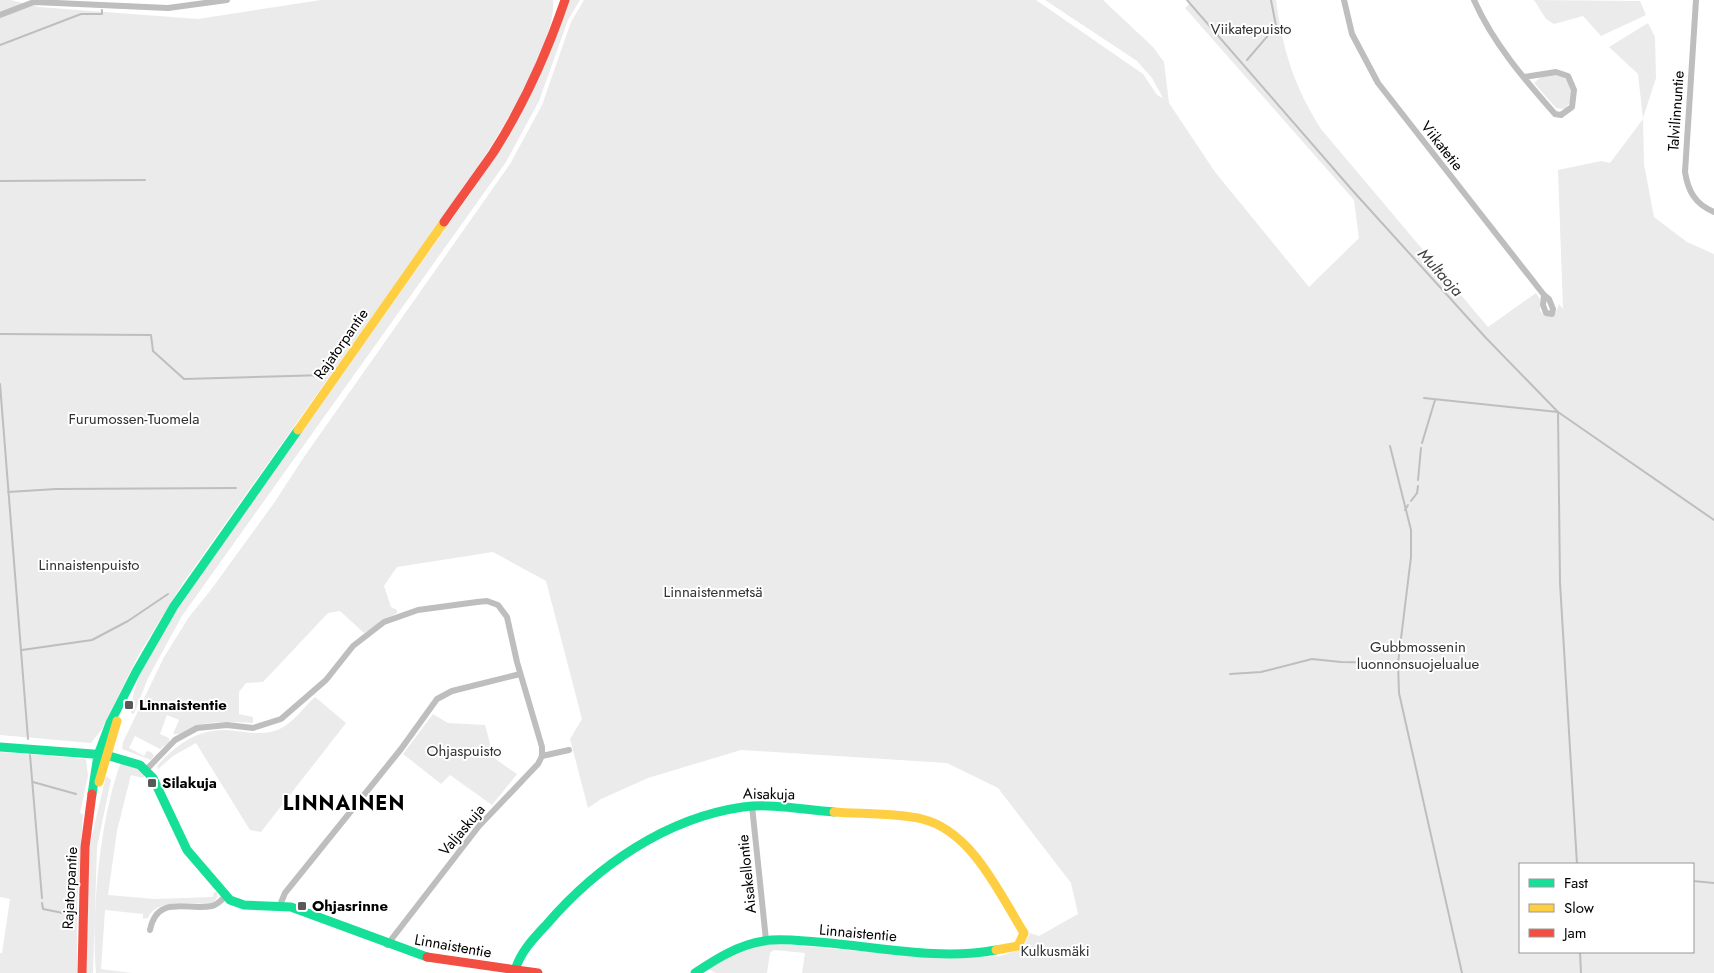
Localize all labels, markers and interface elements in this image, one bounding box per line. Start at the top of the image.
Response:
park label: Viikatepuisto [1210,18,1292,40]
street label: Talvilinnuntie [1662,70,1690,152]
street label: Viikatetie [1415,116,1469,176]
water label: Multaoja [1413,243,1469,302]
street label: Rajatorpantie [308,304,374,384]
park label: Furumossen-Tuomela [69,408,199,430]
park label: Linnaistenpuisto [39,554,139,576]
park label: Linnaistenmetsä [663,581,763,603]
park label: Gubbmossenin luonnonsuojelualue [1357,636,1480,675]
place label: Linnaistentie [139,694,227,716]
marker: Linnaistentie [123,699,135,711]
park label: Ohjaspuisto [427,740,501,762]
place label: Silakuja [162,772,217,794]
marker: Silakuja [146,777,158,789]
street label: Aisakuja [743,783,795,805]
district label: LINNAINEN [283,789,405,818]
street label: Valjaskuja [434,799,490,861]
street label: Aisakellontie [732,833,762,915]
street label: Rajatorpantie [57,846,83,930]
legend [1519,863,1694,953]
text: Fast [1564,872,1588,894]
place label: Ohjasrinne [312,895,388,917]
text: Slow [1564,897,1595,919]
marker: Ohjasrinne [296,900,308,912]
street label: Linnaistentie [818,919,898,947]
text: Jam [1562,922,1587,944]
street label: Linnaistentie [413,928,494,964]
park label: Kulkusmäki [1020,940,1090,962]

